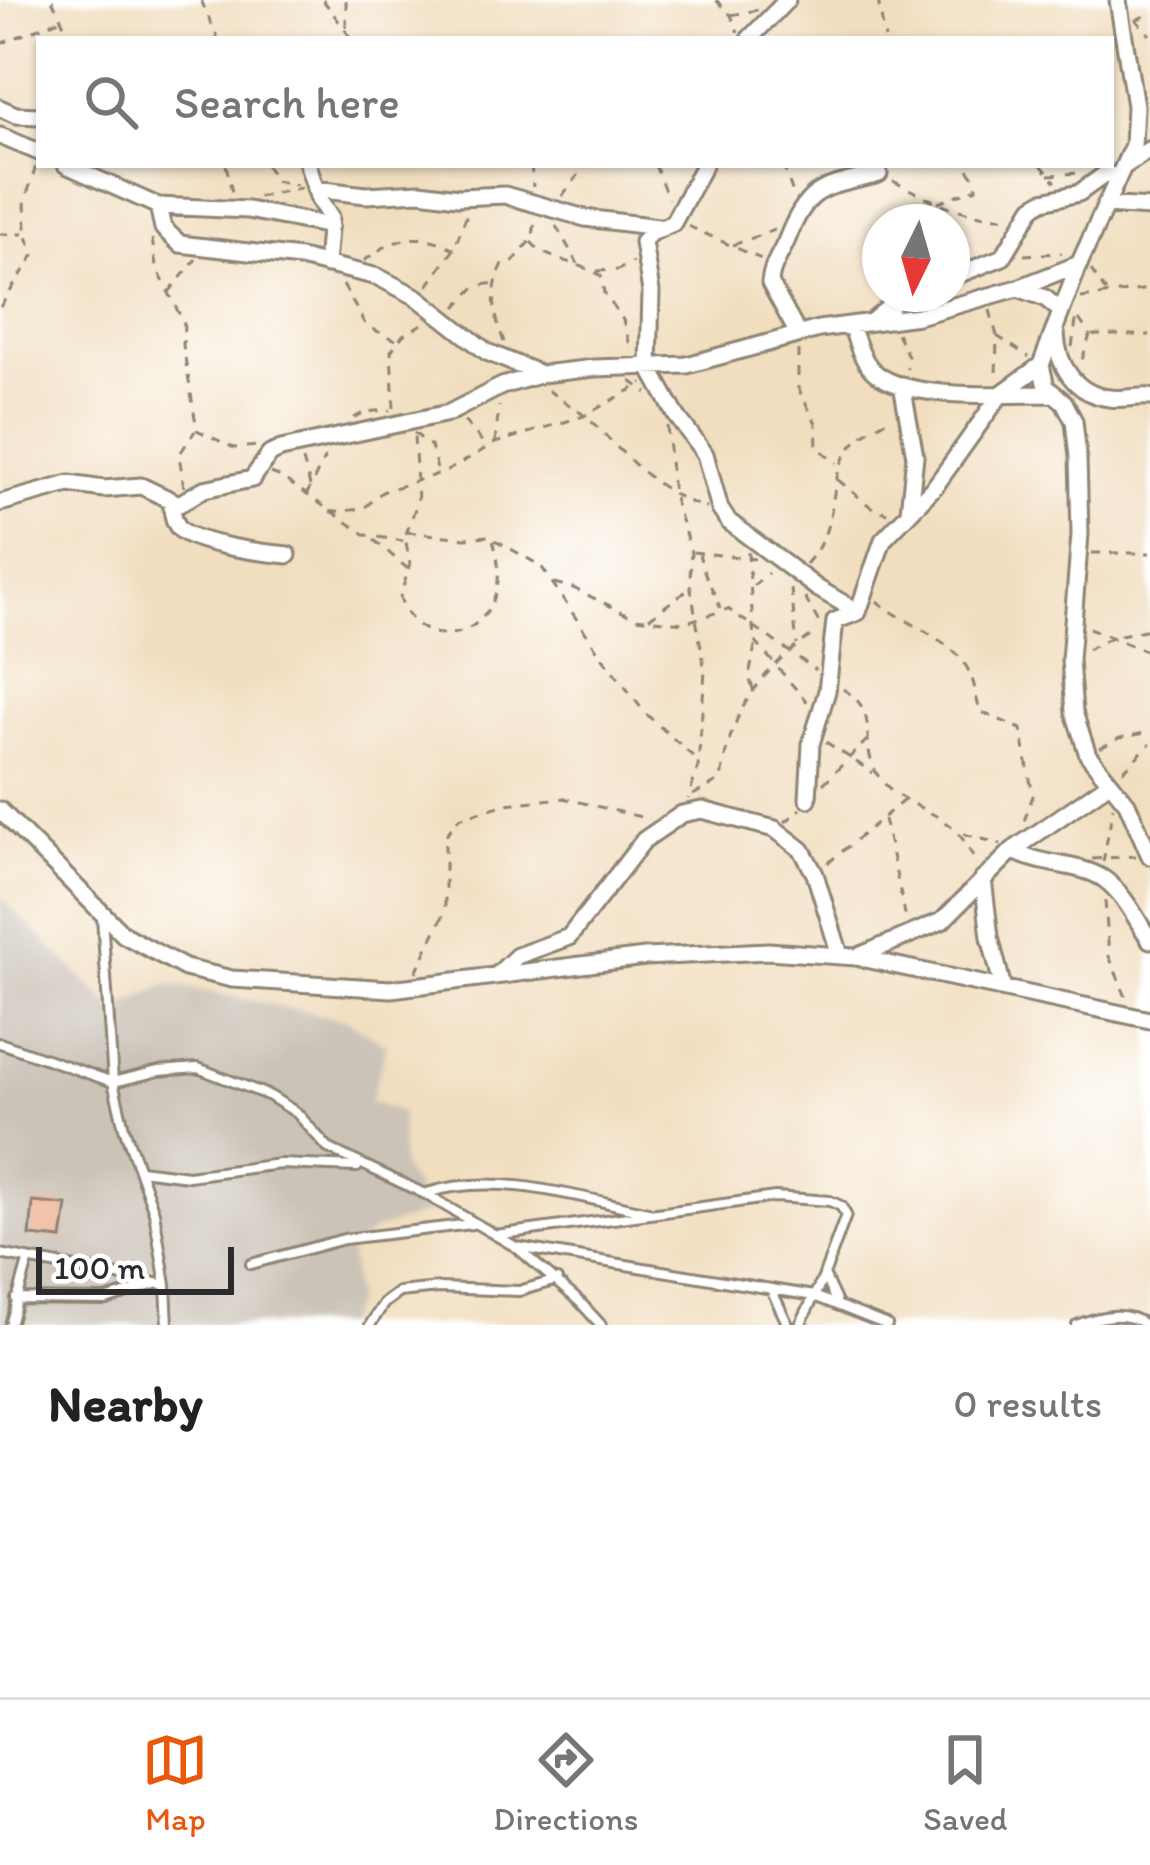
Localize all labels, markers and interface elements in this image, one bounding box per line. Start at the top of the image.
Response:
search box [36,36,1114,168]
icon: search [78,69,144,135]
text: Search here [174,75,400,129]
north arrow [862,204,970,312]
scale bar [36,1241,234,1294]
text: 100 m [54,1248,145,1287]
text: Nearby [48,1373,203,1434]
text: 0 results [953,1380,1102,1427]
tab: Map [142,1727,208,1838]
tab: Directions [493,1727,638,1838]
tab: Saved [923,1727,1008,1838]

